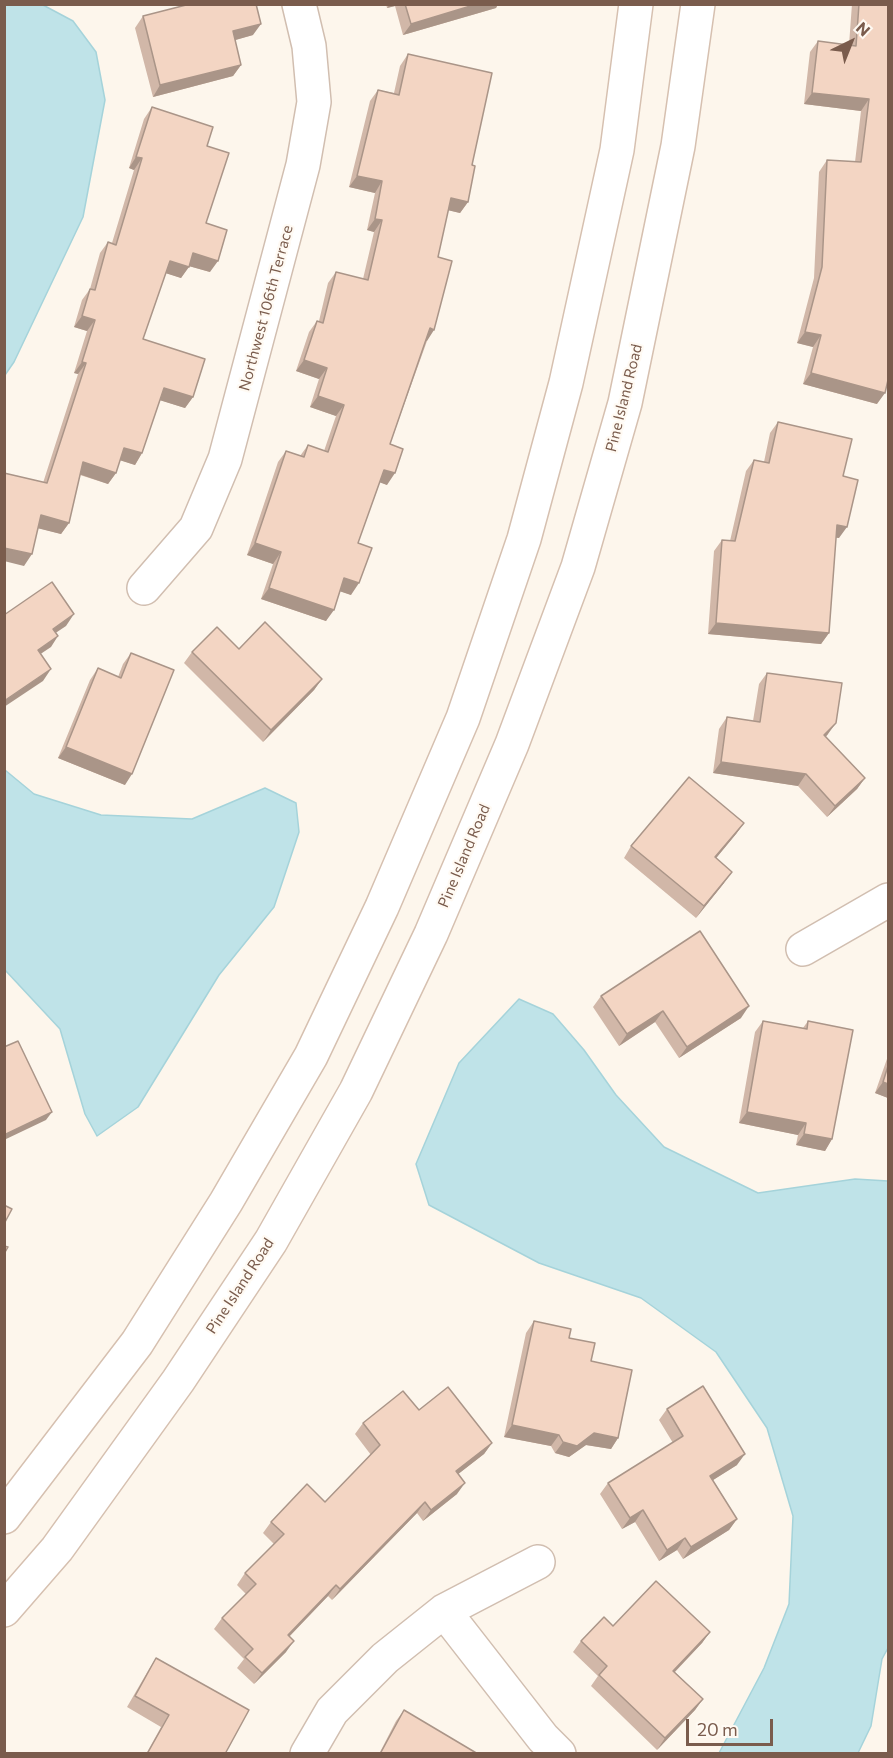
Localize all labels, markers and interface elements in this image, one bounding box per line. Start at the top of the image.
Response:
north arrow [821,12,881,72]
text: N [853,17,874,40]
street label: Northwest 106th Terrace [235,223,297,393]
street label: Pine Island Road [602,342,646,454]
street label: Pine Island Road [434,802,494,910]
street label: Pine Island Road [202,1235,278,1337]
scale bar [689,1707,776,1745]
text: 20 m [697,1718,738,1740]

